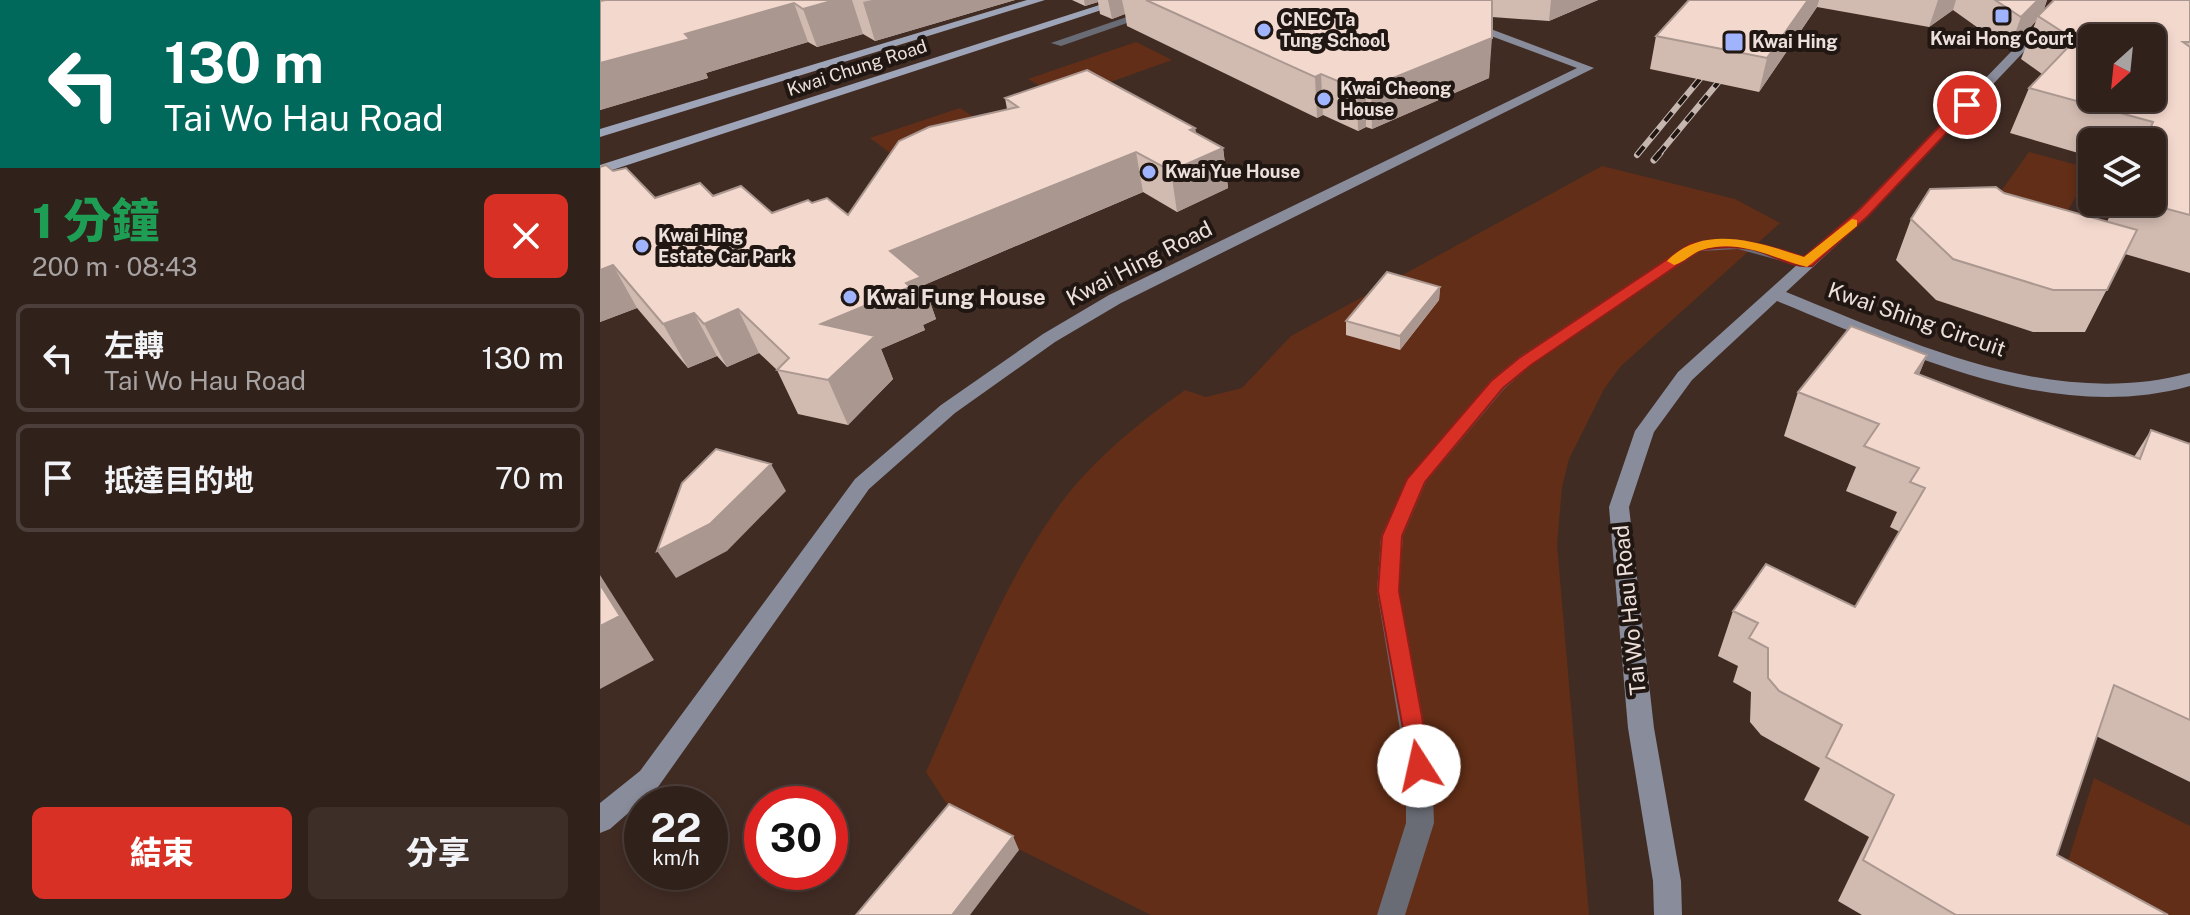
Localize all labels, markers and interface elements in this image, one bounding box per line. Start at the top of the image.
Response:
marker: Kwai Hong Court [1993,7,2011,25]
place label: CNEC Ta Tung School [1280,9,1386,51]
marker: CNEC Ta Tung School [1255,21,1273,39]
north arrow [2078,24,2166,112]
map controls [2078,24,2166,216]
place label: Kwai Hong Court [1930,28,2074,49]
text: 130 m [164,30,324,96]
marker: Kwai Hing [1723,31,1745,53]
place label: Kwai Hing [1752,31,1838,52]
icon: left [32,32,136,136]
street label: Kwai Chung Road [784,35,930,100]
pin [1933,71,2001,139]
place label: Kwai Cheong House [1340,78,1451,120]
icon: arrive [1945,83,1989,127]
marker: Kwai Cheong House [1315,90,1333,108]
text: Tai Wo Hau Road [164,97,444,139]
button: layers [2078,128,2166,216]
place label: Kwai Yue House [1165,161,1300,182]
marker: Kwai Yue House [1140,163,1158,181]
text: 1 分鐘 [32,192,160,249]
button: close [484,194,568,278]
street label: Kwai Hing Road [1062,215,1216,311]
place label: Kwai Hing Estate Car Park [658,225,792,267]
marker: Kwai Hing Estate Car Park [633,237,651,255]
text: 200 m · 08:43 [32,251,197,282]
street label: Kwai Shing Circuit [1825,276,2009,362]
place label: Kwai Fung House [866,284,1046,310]
marker: Kwai Fung House [841,288,859,306]
text: 左轉 [104,327,164,363]
icon: left [36,336,80,380]
text: 130 m [481,340,564,376]
text: Tai Wo Hau Road [104,365,306,396]
icon: arrive [36,456,80,500]
text: 70 m [495,460,564,496]
text: 抵達目的地 [104,462,254,498]
street label: Tai Wo Hau Road [1607,524,1651,696]
position arrow [1377,724,1461,808]
speed limit sign: 30 [744,786,848,890]
text: 22 [651,804,701,851]
button: 結束 [32,807,292,899]
button: 分享 [308,807,568,899]
text: km/h [652,846,700,870]

